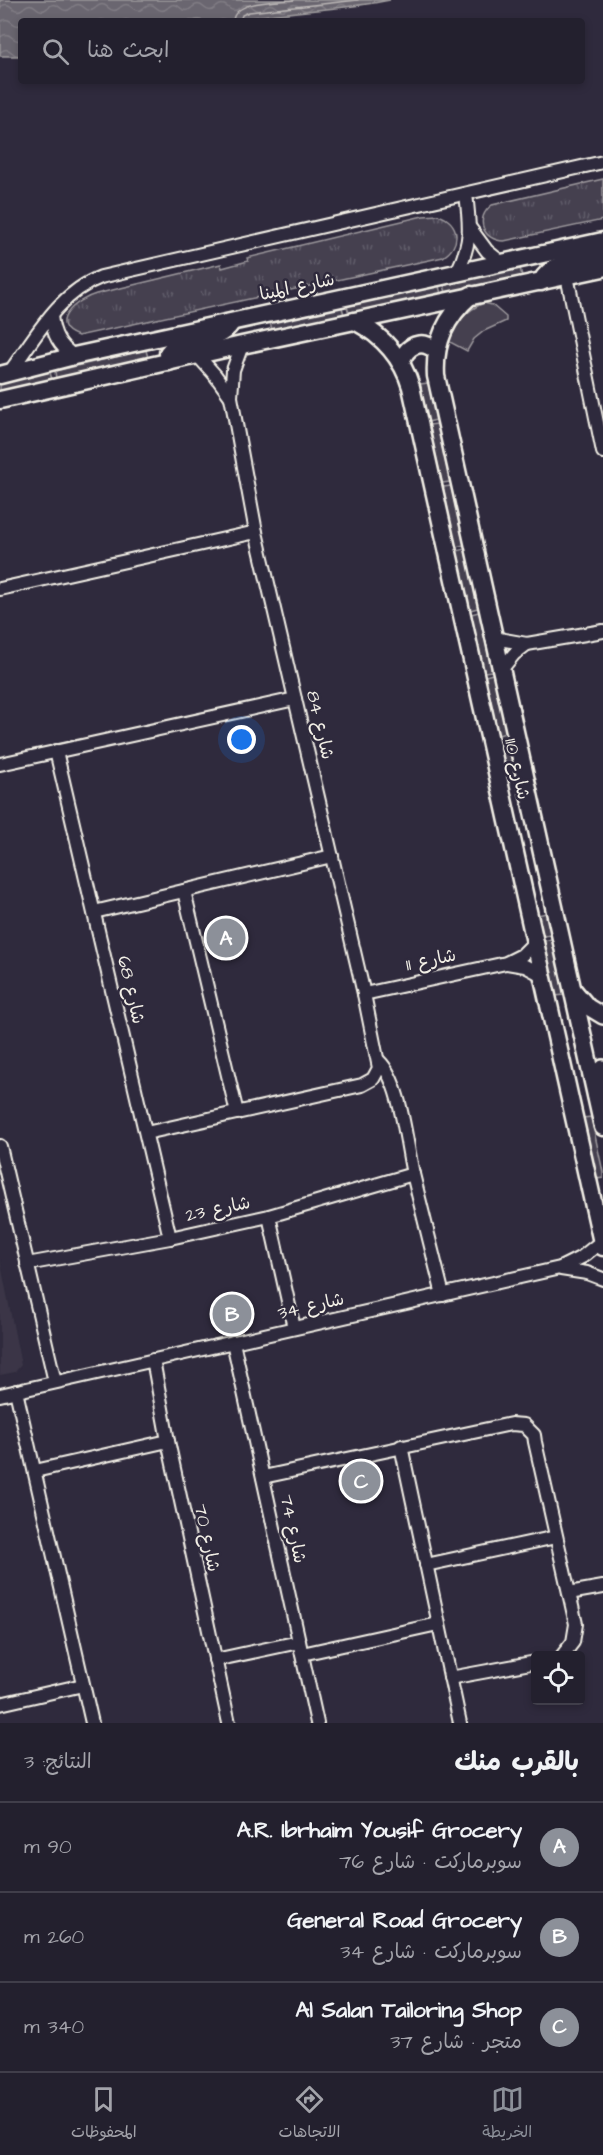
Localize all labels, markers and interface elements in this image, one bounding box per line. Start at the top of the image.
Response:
search box [18,18,585,84]
icon: search [39,35,72,68]
text: ابحث هنا [87,35,169,66]
street label: شارع المينا [257,267,337,307]
street label: شارع 84 [300,688,340,762]
your location [227,725,256,754]
street label: شارع 110 [498,736,536,802]
pin: A [206,916,246,960]
street label: شارع 11 [404,942,458,978]
street label: شارع 68 [111,954,151,1026]
street label: شارع 23 [183,1190,253,1228]
street label: شارع 34 [275,1286,347,1326]
pin: B [212,1292,252,1336]
pin: C [342,1458,380,1504]
street label: شارع 74 [274,1492,312,1566]
street label: شارع 70 [188,1502,226,1574]
map controls [531,1651,585,1705]
button: locate [531,1651,585,1705]
text: بالقرب منك [455,1744,579,1780]
text: النتائج: 3 [24,1748,92,1776]
text: A.R. Ibrhaim Yousif Grocery [237,1815,522,1846]
text: 90 m [24,1833,72,1861]
text: A [553,1833,566,1861]
text: سوبرماركت · شارع 76 [339,1848,522,1876]
text: General Road Grocery [287,1905,522,1936]
text: 260 m [24,1923,84,1951]
text: B [552,1923,567,1951]
text: سوبرماركت · شارع 34 [340,1938,522,1966]
text: Al Salan Tailoring Shop [296,1995,522,2026]
text: 340 m [24,2013,84,2041]
text: C [552,2013,567,2041]
text: متجر · شارع 37 [390,2028,522,2056]
tab: المحفوظات [71,2083,137,2146]
tab: الاتجاهات [279,2083,340,2146]
tab: الخريطة [482,2083,532,2146]

